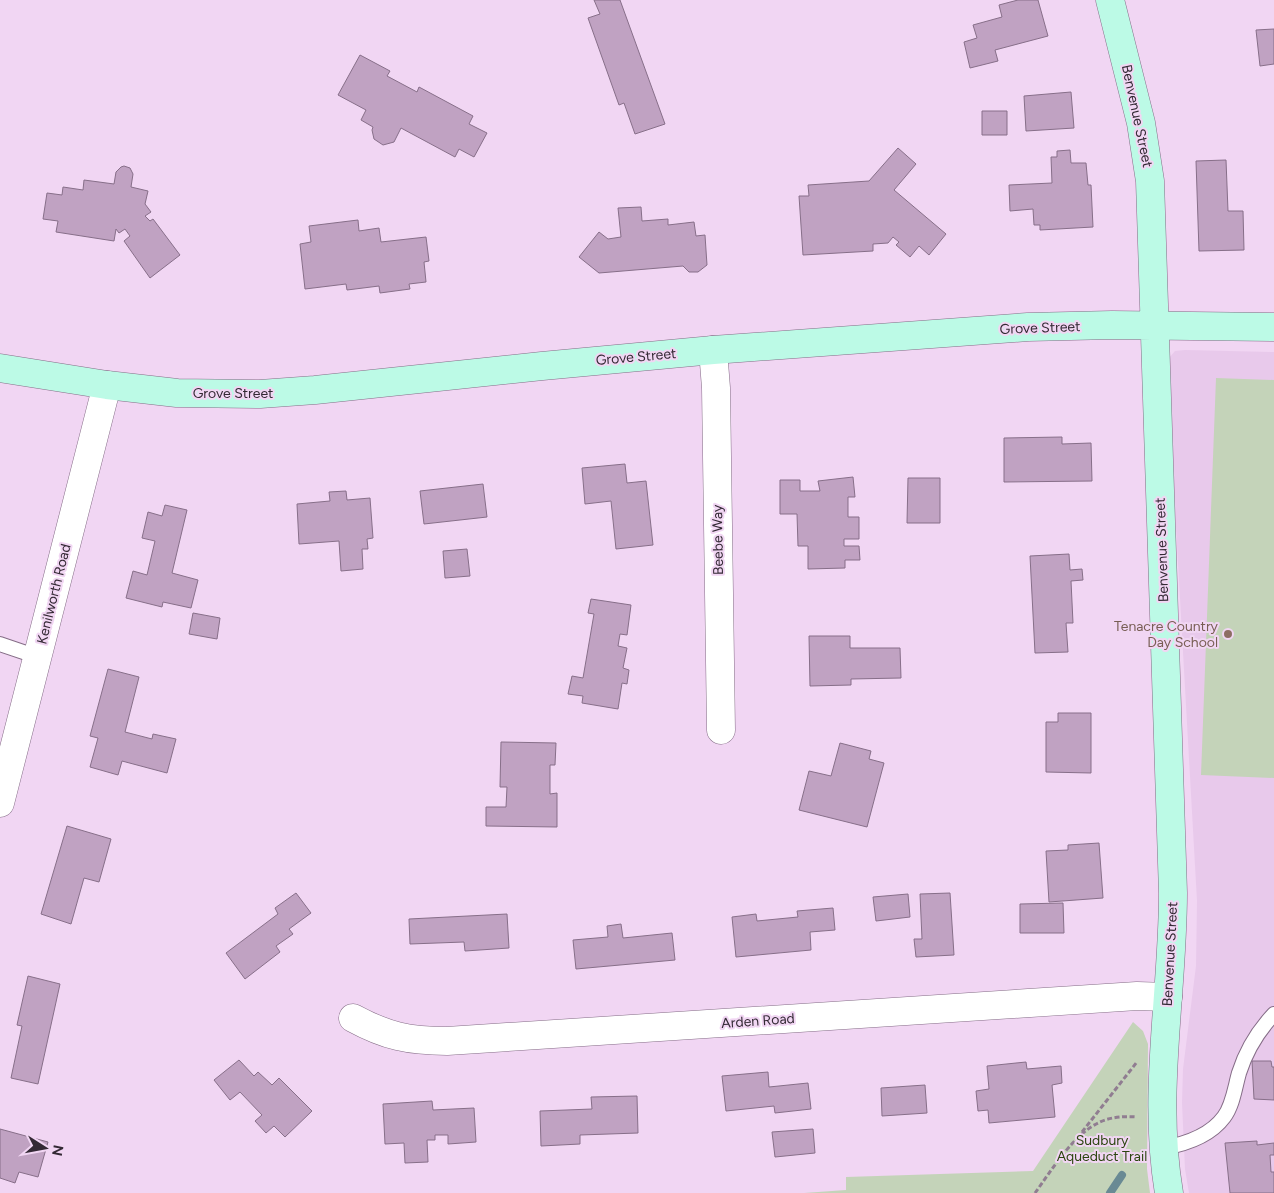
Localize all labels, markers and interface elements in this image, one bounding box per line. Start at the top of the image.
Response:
street label: Benvenue Street [1118,63,1156,169]
street label: Grove Street [999,318,1081,338]
street label: Grove Street [595,345,677,369]
street label: Grove Street [193,385,273,402]
street label: Benvenue Street [1152,497,1172,603]
street label: Beebe Way [709,504,727,575]
street label: Kenilworth Road [33,542,75,646]
place label: Tenacre Country Day School [1114,618,1219,651]
marker: Tenacre Country Day School [1222,628,1234,640]
street label: Benvenue Street [1159,901,1181,1007]
street label: Arden Road [721,1010,795,1032]
north arrow [20,1123,70,1173]
park label: Sudbury Aqueduct Trail [1057,1132,1147,1165]
text: N [48,1143,67,1157]

